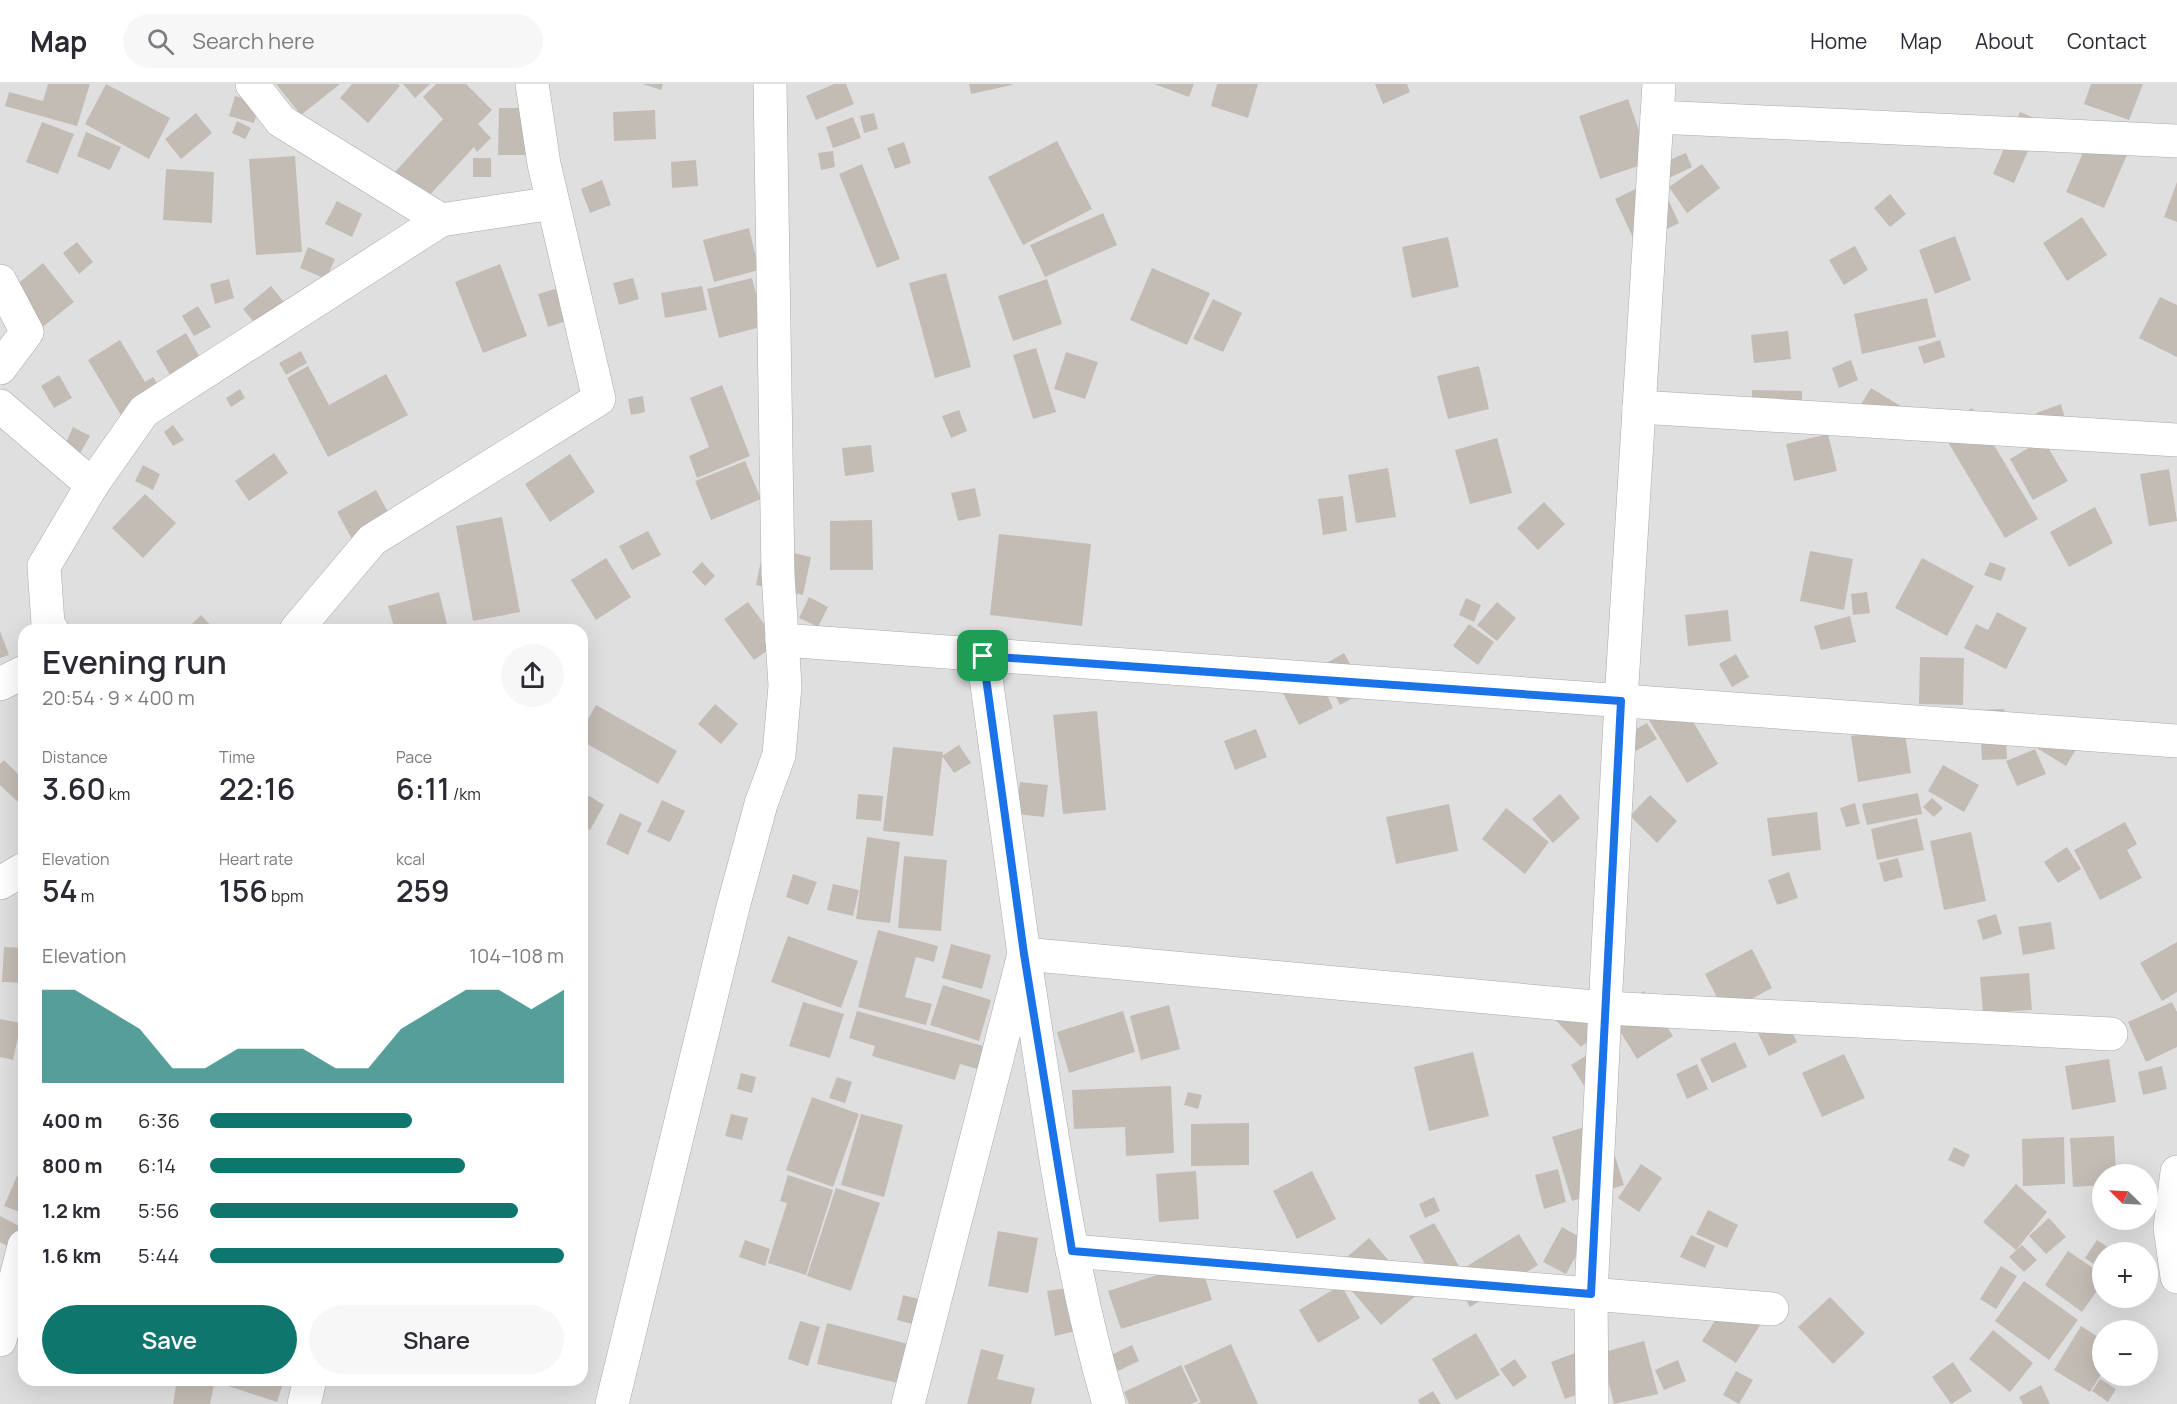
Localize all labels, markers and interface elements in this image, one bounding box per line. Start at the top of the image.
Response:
search box [123,14,543,68]
text: Map [30,22,87,60]
icon: search [144,25,177,58]
text: Search here [192,26,315,56]
text: Home [1810,27,1867,55]
text: Map [1900,27,1942,55]
text: About [1975,27,2034,55]
text: Contact [2067,27,2147,55]
pin [957,630,1008,681]
text: Evening run [42,639,227,684]
icon: arrive [966,639,999,672]
button: share [501,644,564,707]
text: 20:54 · 9 × 400 m [42,684,195,711]
text: Distance [42,746,108,768]
text: Time [219,746,255,768]
text: Pace [396,746,432,768]
text: 3.60 [42,768,106,809]
text: 22:16 [219,768,295,809]
text: 6:11 [396,768,450,809]
text: km [106,783,130,805]
text: /km [450,783,481,805]
text: Elevation [42,848,110,870]
text: Heart rate [219,848,293,870]
text: kcal [396,848,425,870]
text: 54 [42,870,78,911]
text: 156 [219,870,268,911]
text: 259 [396,870,450,911]
text: m [78,885,94,907]
text: bpm [268,885,304,907]
text: Elevation [42,942,126,969]
text: 104–108 m [469,942,564,969]
text: 400 m [42,1107,102,1134]
text: 6:36 [138,1107,180,1134]
text: 800 m [42,1152,103,1179]
text: 6:14 [138,1152,176,1179]
north arrow [2092,1164,2158,1230]
map controls [2092,1164,2158,1386]
text: 1.2 km [42,1197,101,1224]
text: 5:56 [138,1197,180,1224]
text: 1.6 km [42,1242,101,1269]
text: 5:44 [138,1242,179,1269]
button: + [2092,1242,2158,1308]
button: Save [42,1305,297,1374]
button: Share [309,1305,564,1374]
button: − [2092,1320,2158,1386]

